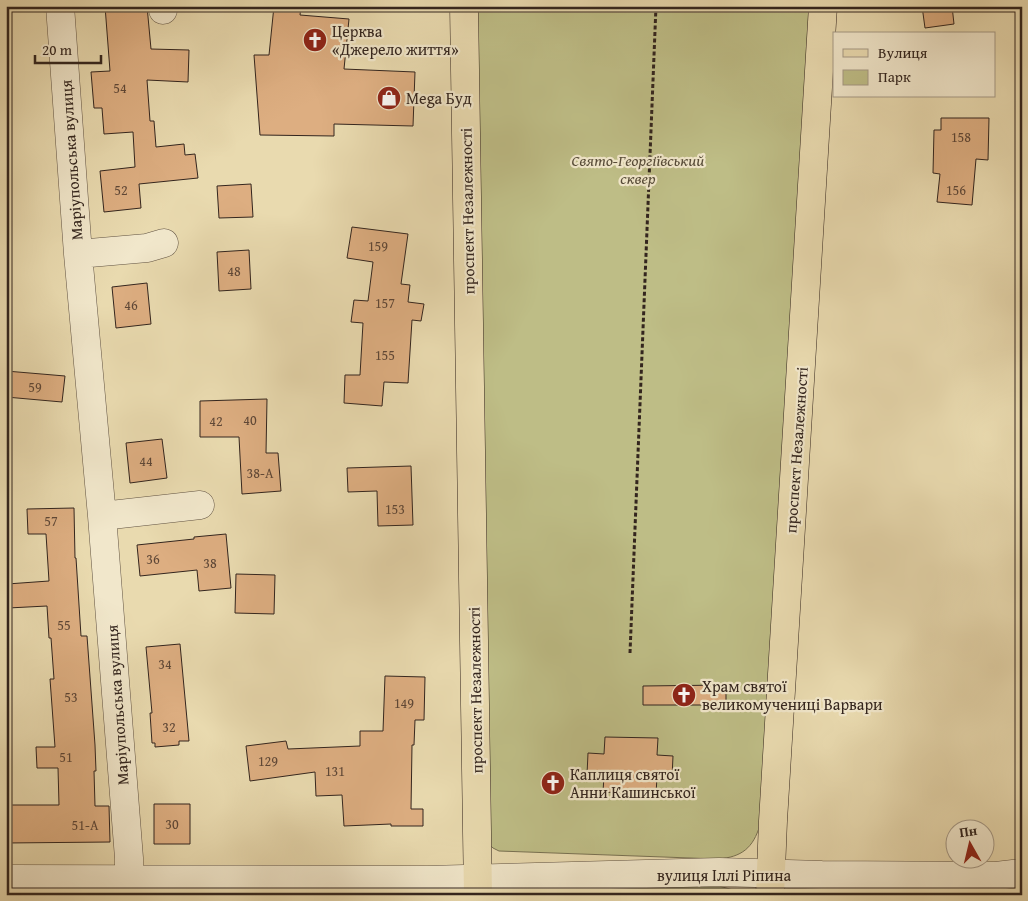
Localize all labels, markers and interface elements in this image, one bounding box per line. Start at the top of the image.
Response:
place label: Церква «Джерело життя» [332,19,459,61]
church icon: Церква «Джерело життя» [302,27,328,53]
scale bar [35,32,101,64]
legend [833,32,996,98]
text: 20 m [42,39,73,60]
text: Вулиця [878,42,928,63]
text: Парк [878,66,911,87]
house number: 54 [113,78,127,98]
street label: Маріупольська вулиця [53,79,89,241]
shop icon: Mega Буд [376,85,402,111]
place label: Mega Буд [406,86,472,110]
street label: проспект Незалежності [454,127,480,294]
house number: 158 [951,127,971,147]
park label: Свято-Георгіївський сквер [571,148,705,190]
house number: 52 [114,180,128,200]
house number: 156 [946,180,966,200]
house number: 159 [368,236,388,256]
house number: 48 [227,261,241,281]
house number: 157 [375,293,395,313]
house number: 46 [124,295,138,315]
house number: 155 [375,345,395,365]
street label: проспект Незалежності [778,366,814,534]
house number: 59 [28,377,42,397]
house number: 40 [243,410,257,430]
house number: 42 [209,411,223,431]
house number: 44 [139,451,153,471]
house number: 38-А [247,463,274,483]
house number: 153 [385,499,405,519]
house number: 57 [44,511,58,531]
house number: 36 [146,549,160,569]
house number: 38 [203,553,217,573]
street label: проспект Незалежності [462,606,488,773]
house number: 55 [57,615,71,635]
street label: Маріупольська вулиця [99,624,135,786]
house number: 34 [158,654,172,674]
place label: Храм святої великомучениці Варвари [702,674,883,716]
church icon: Храм святої великомучениці Варвари [671,682,697,708]
house number: 53 [64,687,78,707]
house number: 149 [394,693,414,713]
house number: 32 [162,717,176,737]
house number: 51 [59,747,73,767]
house number: 129 [258,751,278,771]
house number: 131 [325,761,345,781]
place label: Каплиця cвятої Анни Кашинської [570,762,696,804]
church icon: Каплиця cвятої Анни Кашинської [540,770,566,796]
house number: 30 [165,814,179,834]
house number: 51-А [72,815,99,835]
north arrow [946,818,996,868]
text: Пн [958,820,979,842]
street label: вулиця Іллі Ріпина [657,863,791,887]

